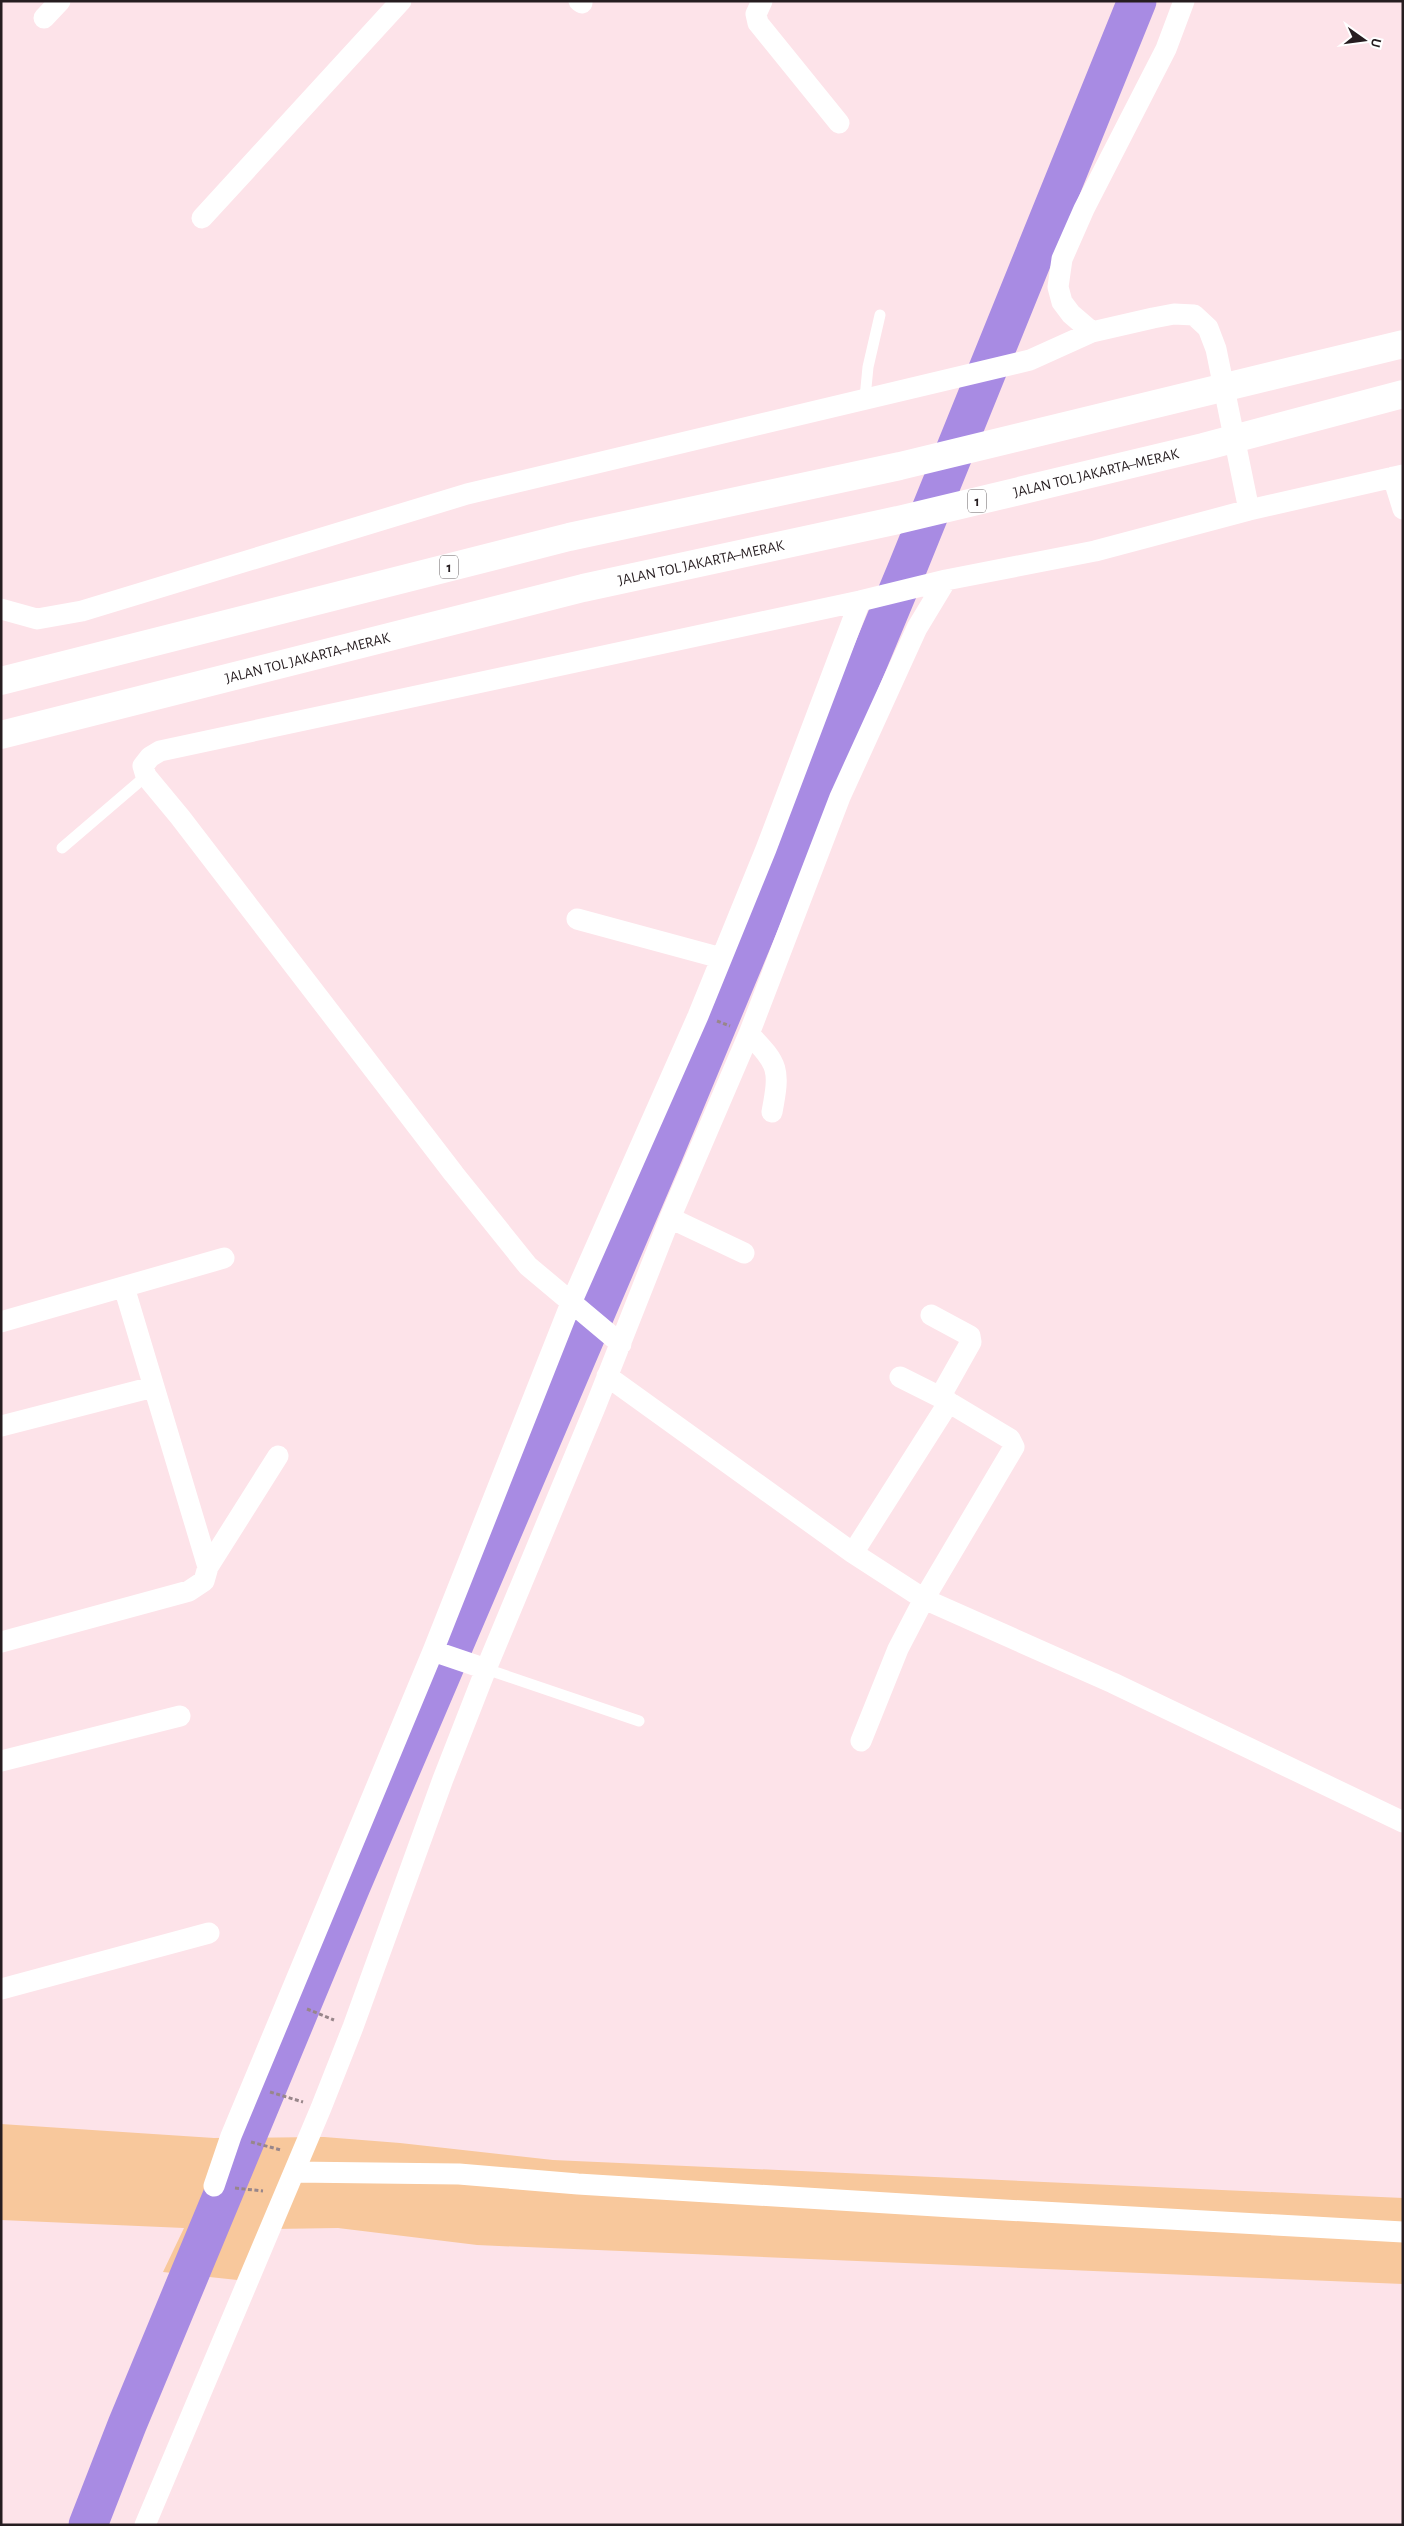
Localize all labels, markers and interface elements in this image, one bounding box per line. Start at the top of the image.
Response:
north arrow [1339,15,1389,65]
text: U [1368,37,1384,49]
street label: JALAN TOL JAKARTA–MERAK [1012,446,1181,500]
road number: 1 [968,490,986,512]
street label: JALAN TOL JAKARTA–MERAK [617,538,786,588]
road number: 1 [440,556,458,578]
street label: JALAN TOL JAKARTA–MERAK [224,630,392,686]

